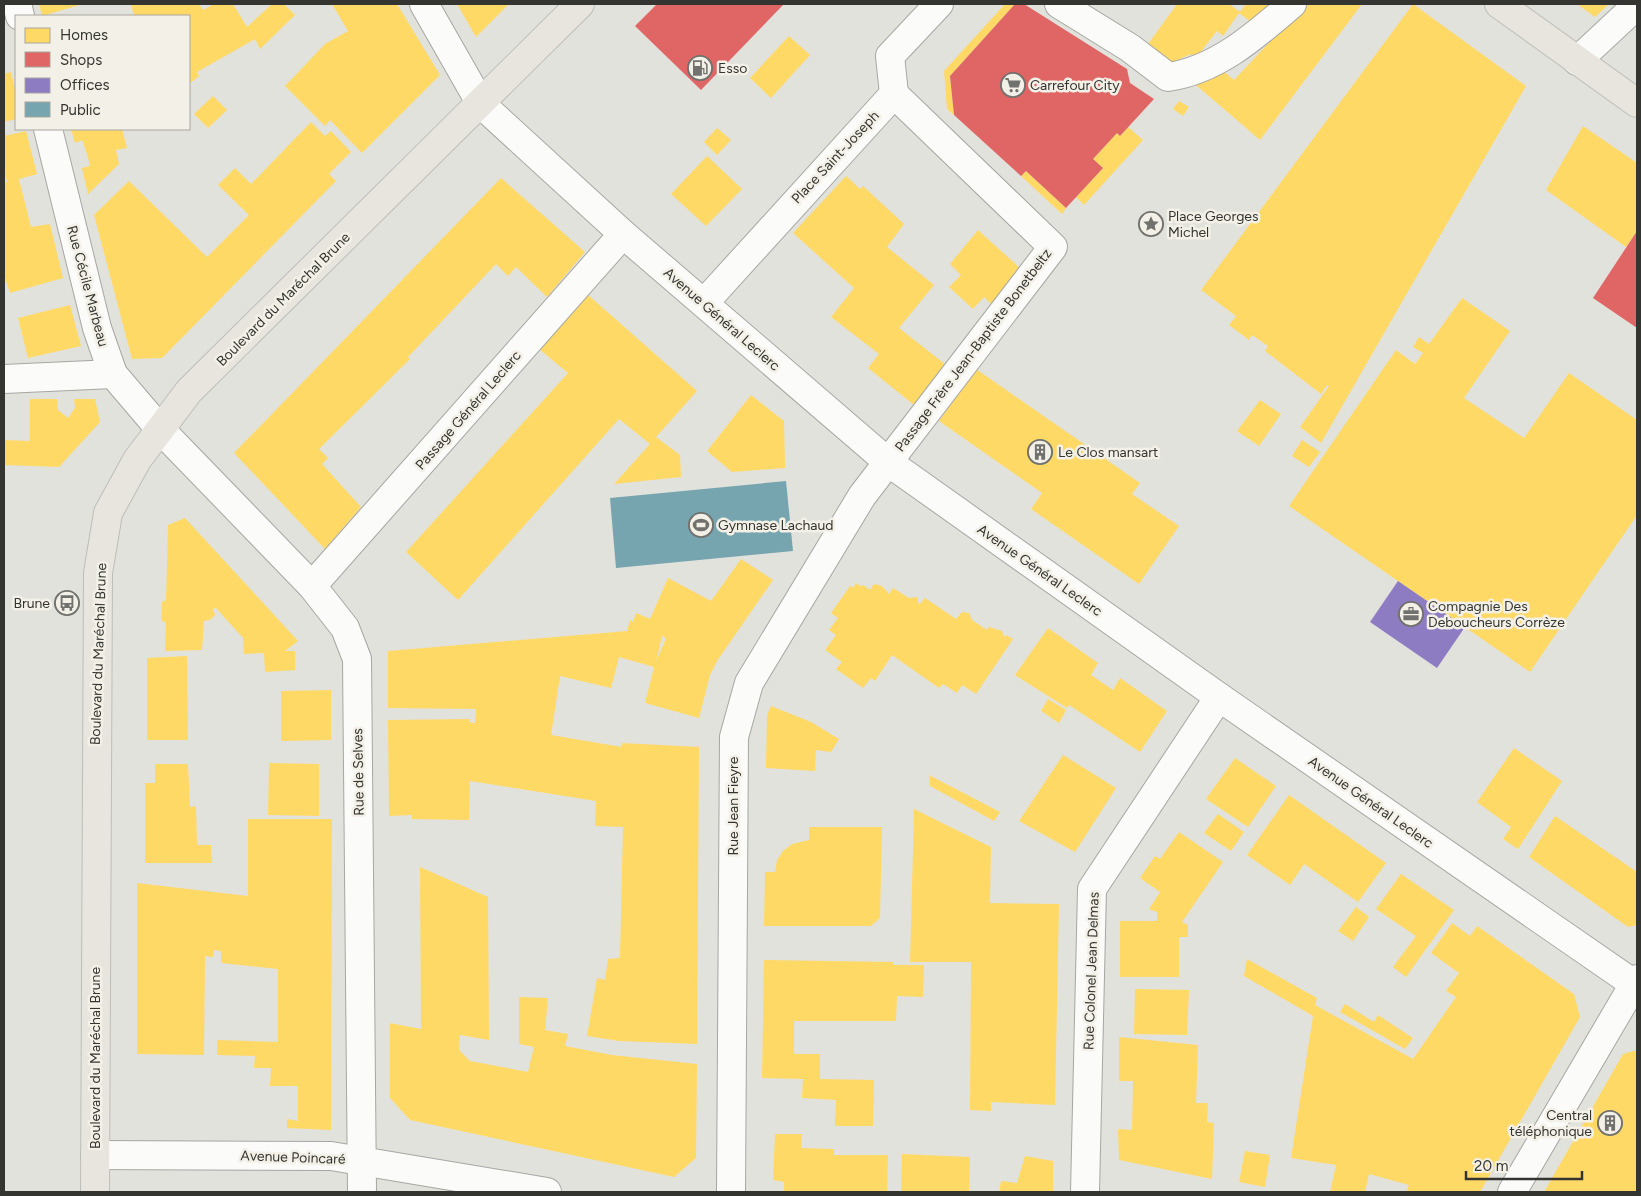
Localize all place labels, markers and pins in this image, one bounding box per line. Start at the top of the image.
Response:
fuel station icon: Esso [687,55,713,81]
place label: Esso [718,60,747,77]
supermarket icon: Carrefour City [1000,72,1026,98]
place label: Carrefour City [1030,77,1120,94]
place label: Place Georges Michel [1168,208,1259,241]
place icon: Place Georges Michel [1138,211,1164,237]
building icon: Le Clos mansart [1027,439,1053,465]
place label: Le Clos mansart [1058,444,1158,461]
sports icon: Gymnase Lachaud [688,512,714,538]
place label: Gymnase Lachaud [718,517,833,534]
bus stop icon: Brune [54,590,80,616]
place label: Brune [13,595,50,612]
place label: Compagnie Des Deboucheurs Corrèze [1428,598,1565,631]
office icon: Compagnie Des Deboucheurs Corrèze [1398,601,1424,627]
place label: Central téléphonique [1510,1107,1592,1140]
building icon: Central téléphonique [1597,1110,1623,1136]

